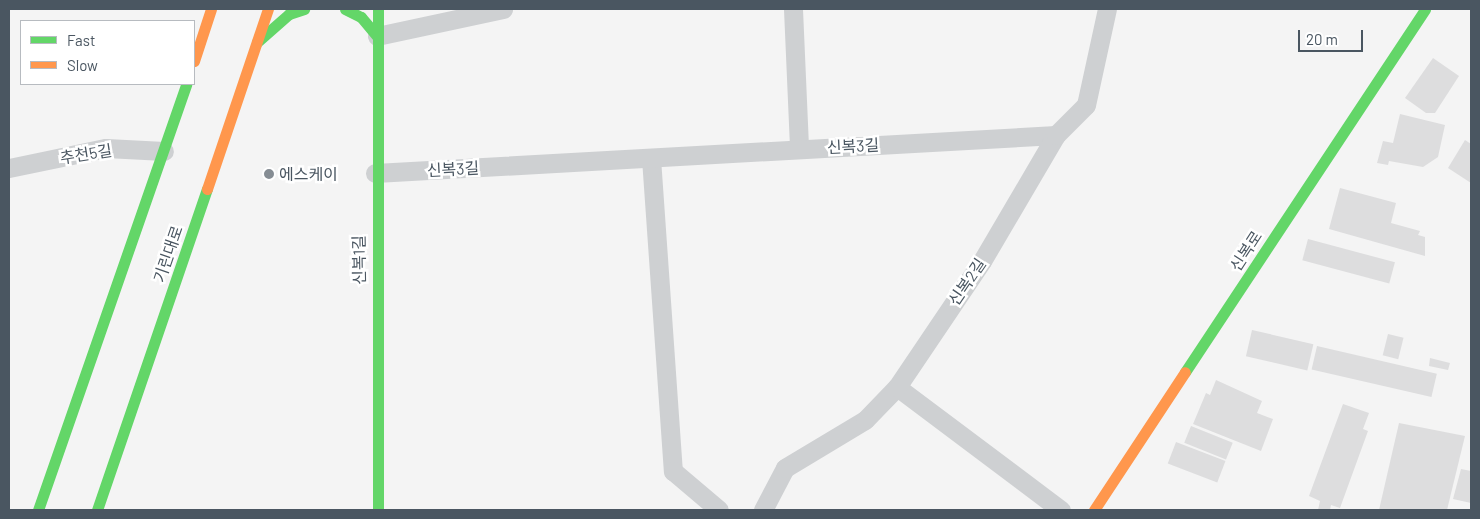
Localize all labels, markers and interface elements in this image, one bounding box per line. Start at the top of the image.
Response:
legend [20,20,195,85]
scale bar [1300,20,1365,52]
text: 20 m [1306,30,1338,48]
text: Fast [67,31,95,49]
text: Slow [67,56,98,74]
street label: 신복3길 [826,135,880,157]
street label: 추천5길 [59,140,113,168]
street label: 신복3길 [426,158,480,180]
place label: 에스케이 [279,164,338,184]
marker: 에스케이 [263,168,275,180]
street label: 기린대로 [149,223,187,285]
street label: 신복로 [1226,227,1266,275]
street label: 신복1길 [349,235,369,285]
street label: 신복2길 [944,255,990,309]

